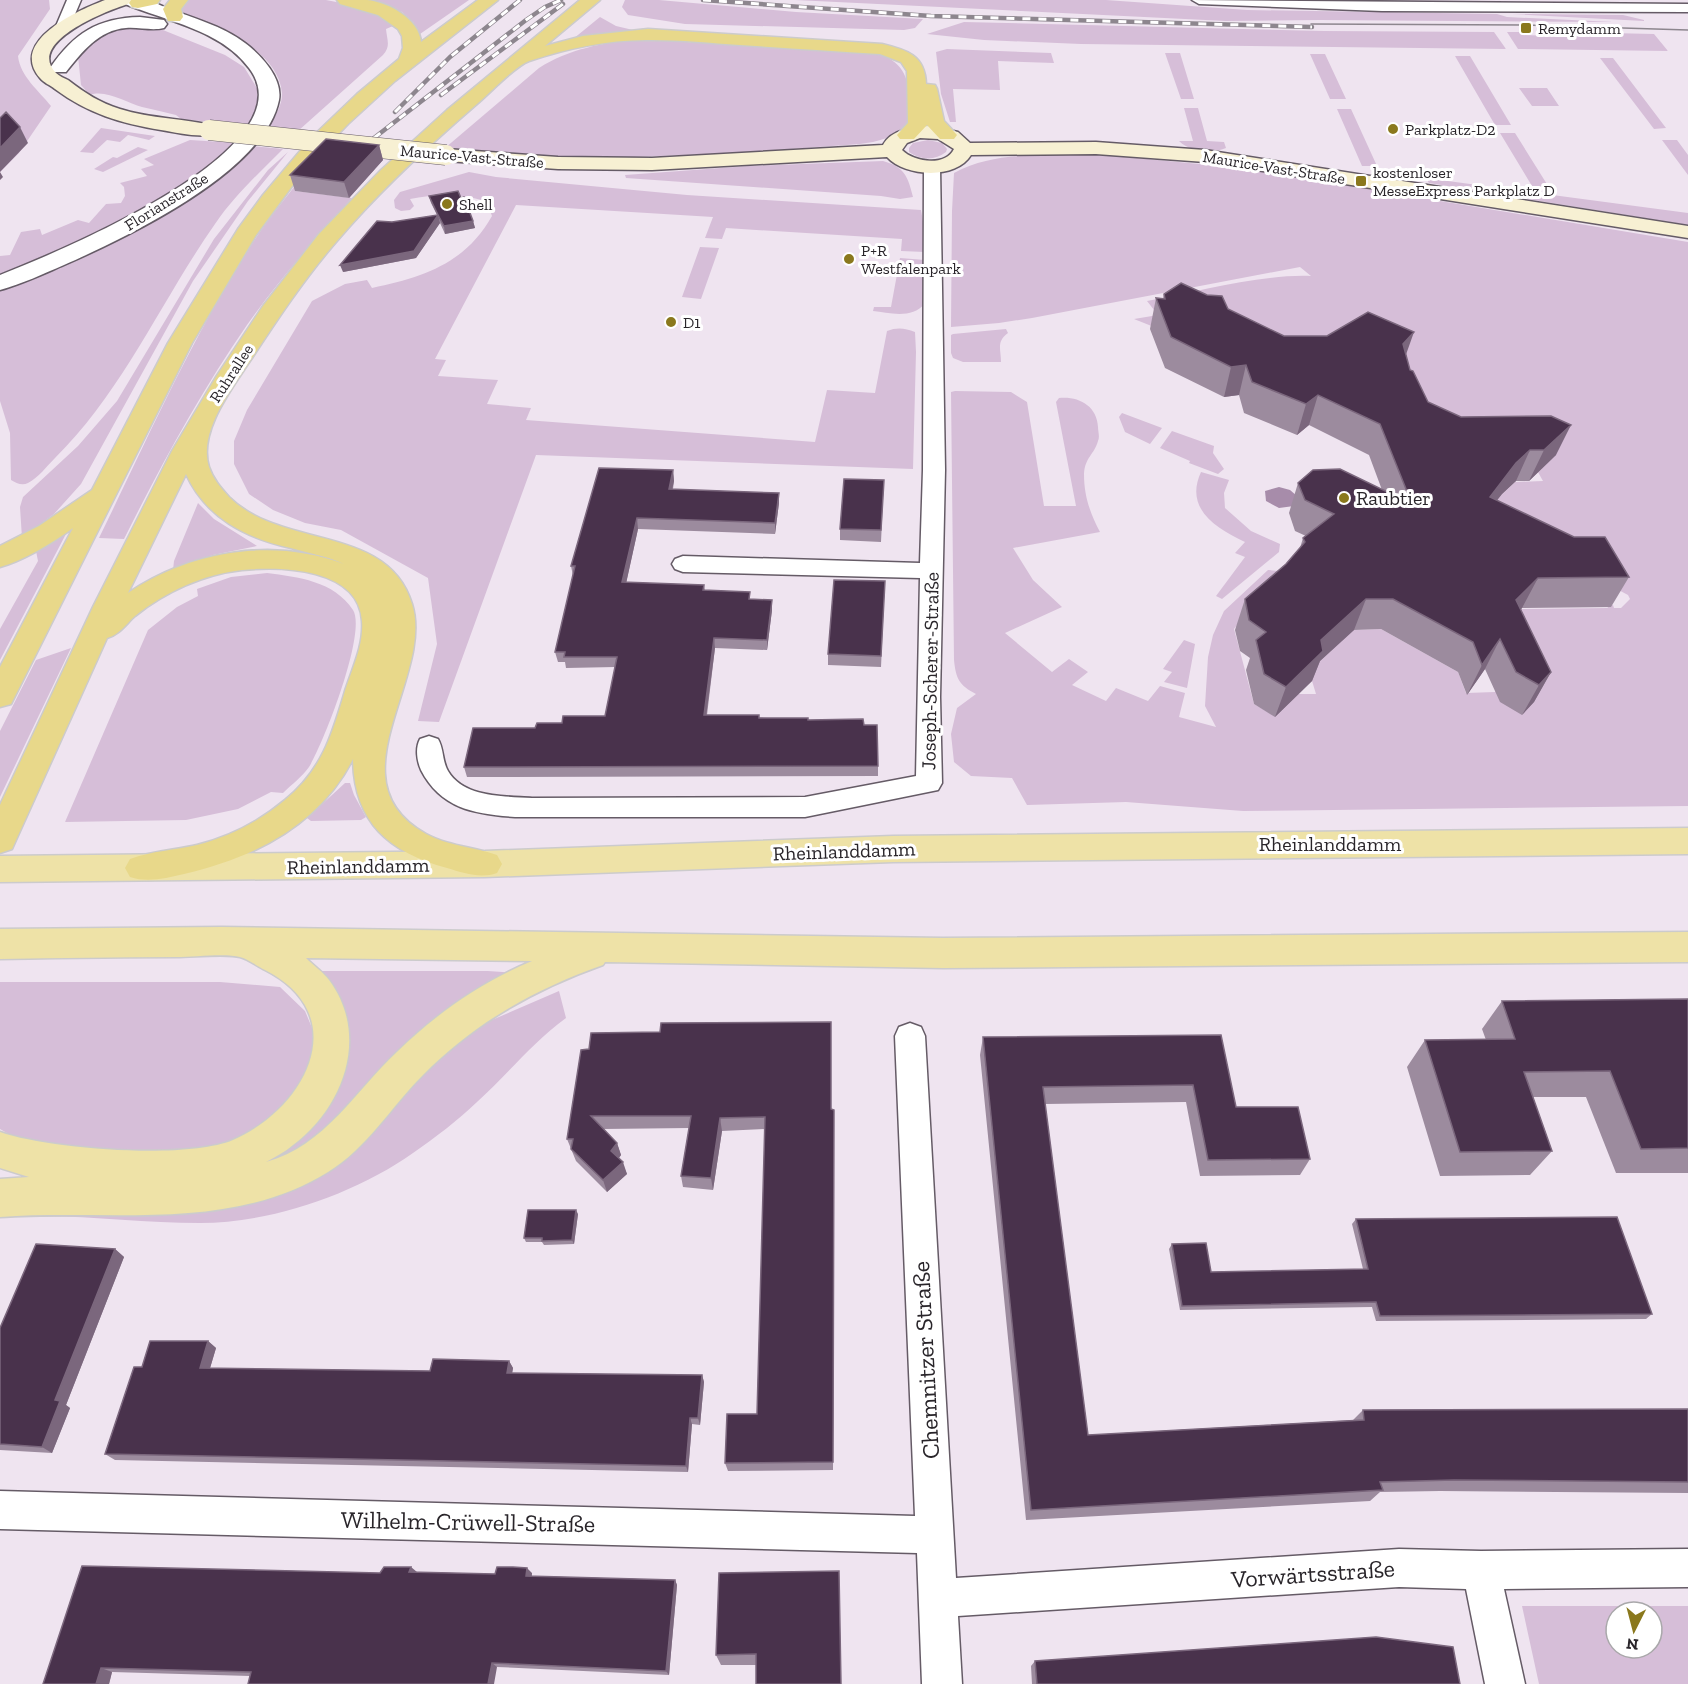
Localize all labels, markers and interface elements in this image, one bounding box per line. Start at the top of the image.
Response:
place label: Remydamm [1538,19,1621,38]
marker: Remydamm [1519,21,1533,35]
place label: Parkplatz-D2 [1405,120,1495,139]
marker: Parkplatz-D2 [1386,122,1400,136]
street label: Maurice-Vast-Straße [399,141,544,172]
street label: Maurice-Vast-Straße [1201,147,1346,188]
place label: kostenloser MesseExpress Parkplatz D [1373,163,1555,200]
street label: Florianstraße [121,168,212,235]
marker: kostenloser MesseExpress Parkplatz D [1354,174,1368,188]
place label: Shell [459,195,493,214]
marker: Shell [440,197,454,211]
place label: P+R Westfalenpark [861,241,962,278]
marker: P+R Westfalenpark [842,252,856,266]
place label: D1 [683,313,700,332]
marker: D1 [664,315,678,329]
street label: Ruhrallee [206,341,257,406]
place label: Raubtier [1356,486,1431,510]
marker: Raubtier [1337,491,1351,505]
street label: Joseph-Scherer-Straße [916,572,944,770]
street label: Rheinlanddamm [1259,832,1402,856]
street label: Rheinlanddamm [772,836,916,865]
street label: Rheinlanddamm [287,853,430,879]
street label: Chemnitzer Straße [906,1260,945,1460]
street label: Wilhelm-Crüwell-Straße [341,1505,595,1538]
street label: Vorwärtsstraße [1229,1553,1396,1594]
north arrow [1604,1600,1664,1660]
text: N [1625,1634,1640,1655]

